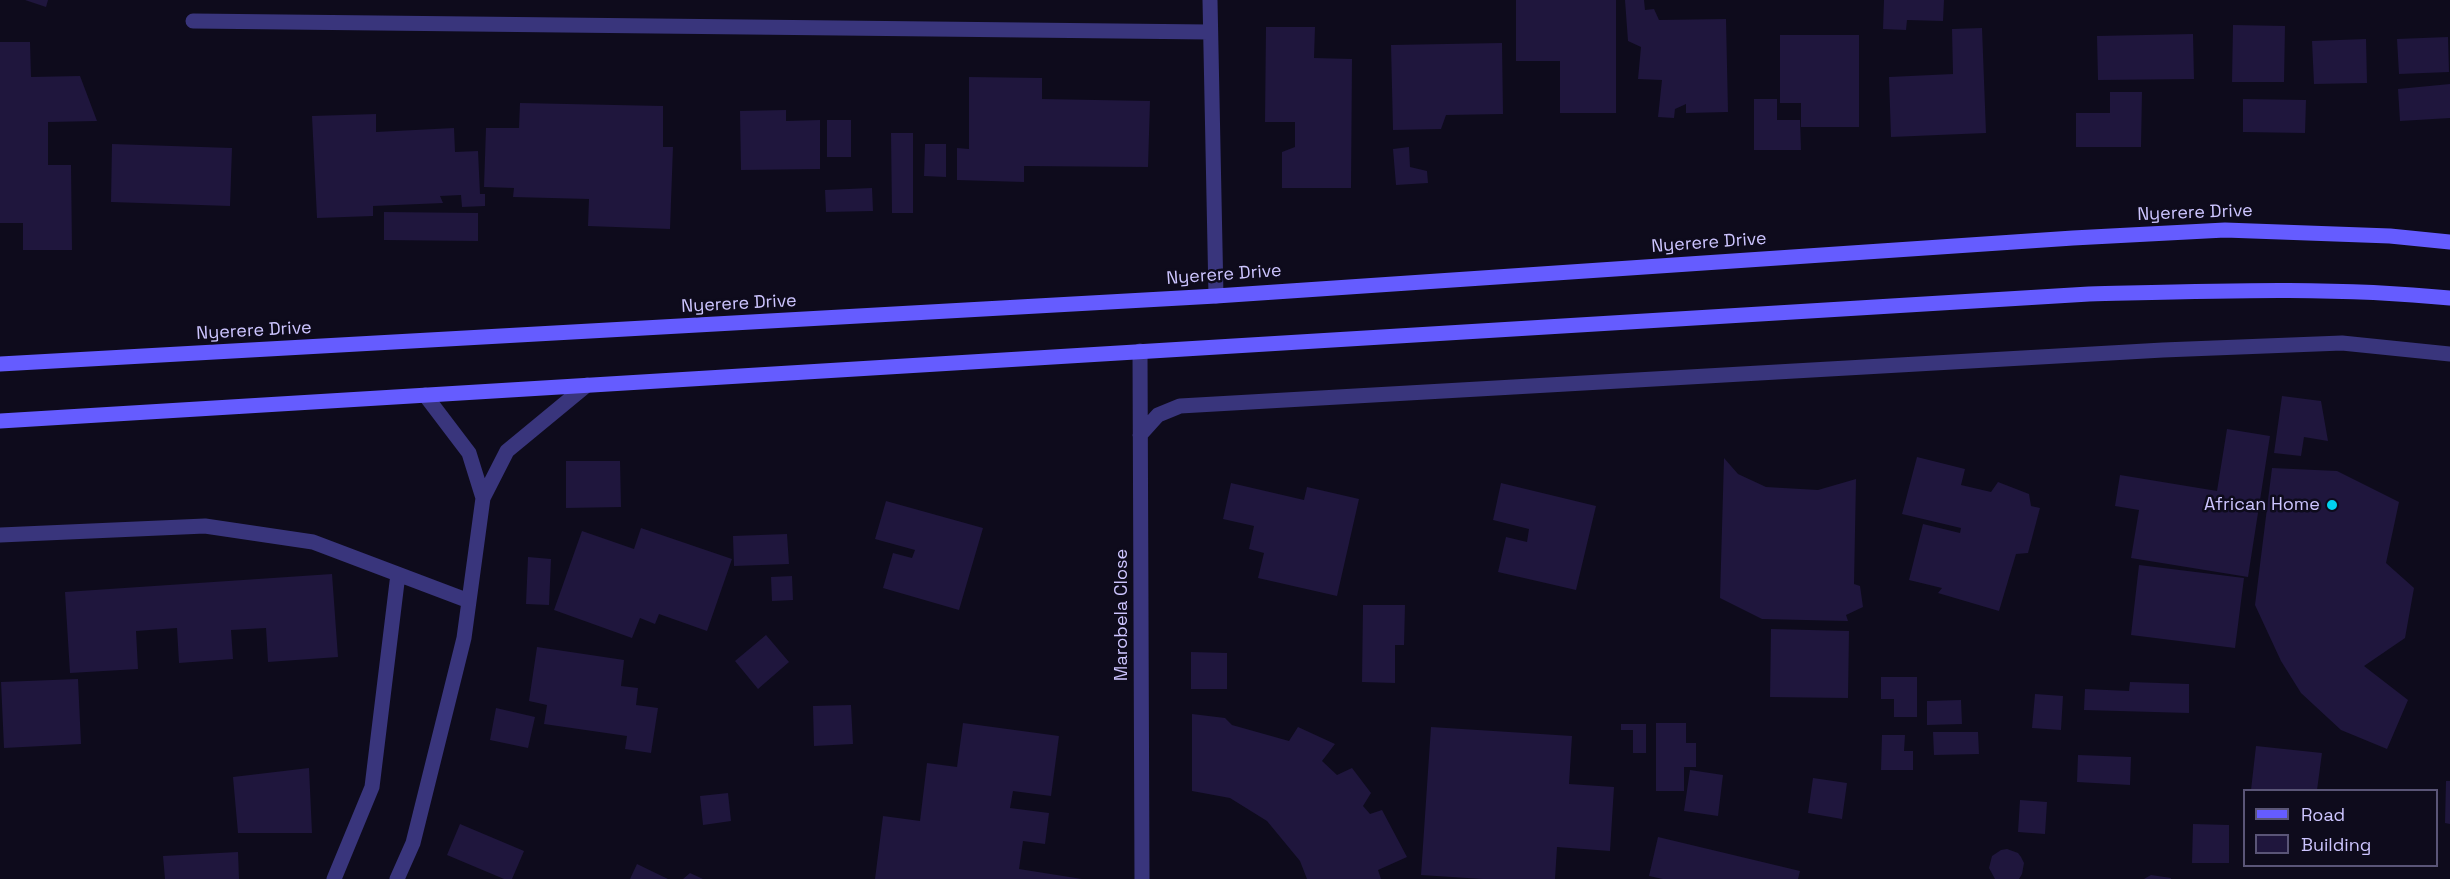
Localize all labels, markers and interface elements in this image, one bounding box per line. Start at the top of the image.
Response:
street label: Nyerere Drive [2137,200,2253,226]
street label: Nyerere Drive [1651,228,1767,258]
street label: Nyerere Drive [1166,260,1282,290]
street label: Nyerere Drive [681,290,797,318]
street label: Nyerere Drive [196,317,312,345]
place label: African Home [2204,494,2320,516]
marker: African Home [2325,498,2339,512]
street label: Marobela Close [1111,549,1133,681]
legend [2243,789,2438,867]
text: Road [2301,803,2345,826]
text: Building [2301,833,2371,856]

